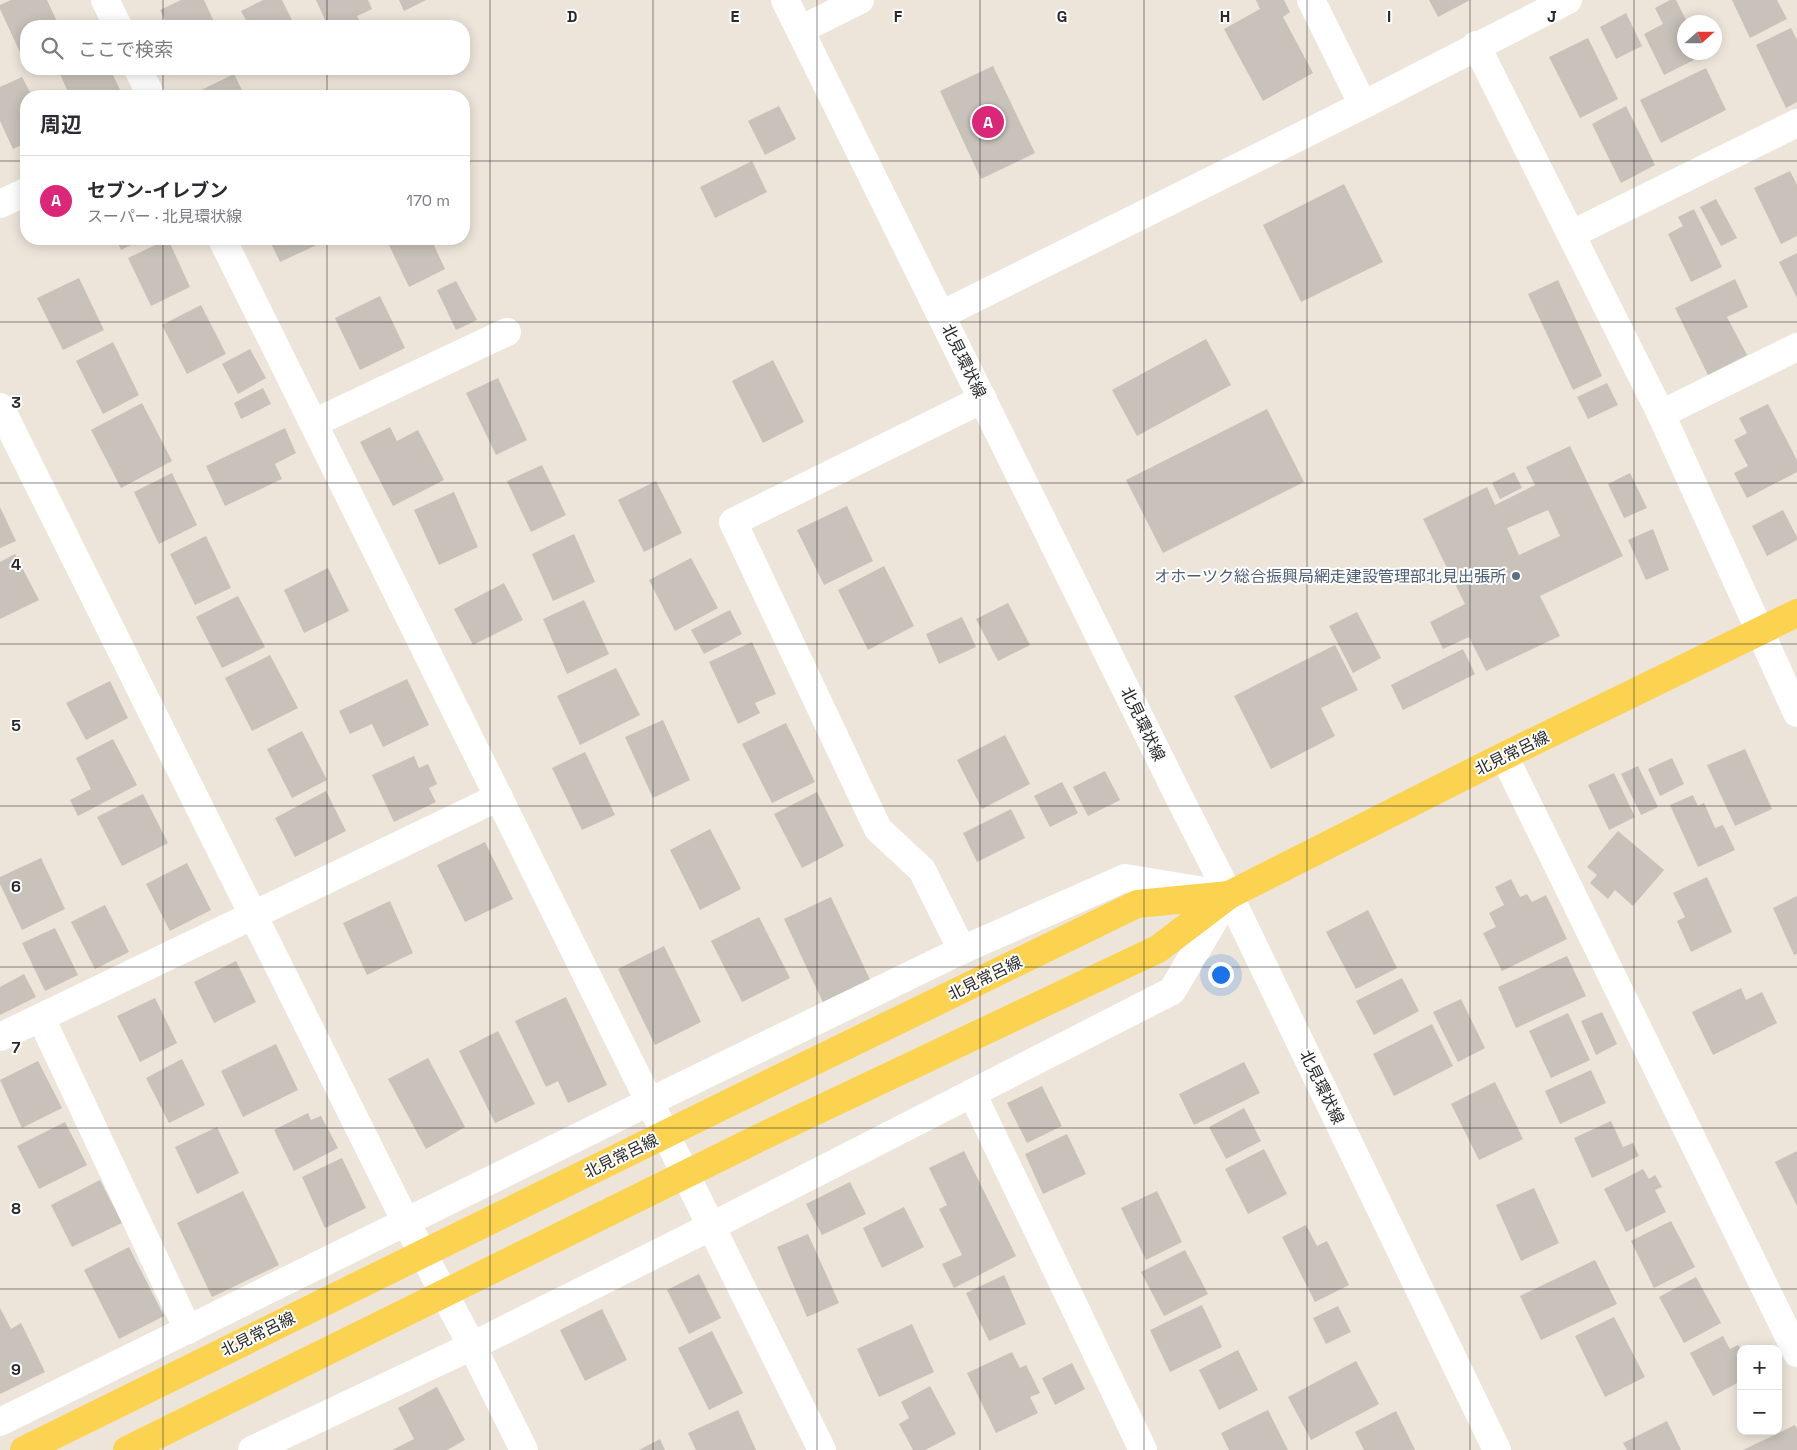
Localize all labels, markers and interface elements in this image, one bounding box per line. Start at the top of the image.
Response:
text: D [567,6,577,27]
text: E [731,6,740,27]
text: F [894,6,903,27]
text: G [1057,6,1067,27]
text: H [1220,6,1230,27]
text: I [1387,6,1391,27]
text: J [1547,6,1557,27]
north arrow [1677,15,1722,60]
search box [20,20,470,75]
icon: search [38,34,66,62]
text: ここで検索 [78,37,173,62]
pin: A [972,103,1004,141]
text: 周辺 [40,111,82,138]
text: セブン-イレブン [87,178,228,203]
text: A [51,190,61,211]
text: 170 m [406,190,450,211]
text: スーパー · 北見環状線 [87,206,242,227]
street label: 北見環状線 [937,320,991,402]
text: 3 [11,392,21,413]
text: 4 [11,554,21,575]
place label: オホーツク総合振興局網走建設管理部北見出張所 [1154,566,1506,587]
marker: オホーツク総合振興局網走建設管理部北見出張所 [1510,570,1522,582]
street label: 北見環状線 [1116,683,1170,765]
text: 5 [11,715,21,736]
street label: 北見常呂線 [1471,726,1553,780]
text: 6 [11,876,21,897]
street label: 北見常呂線 [944,951,1026,1005]
your location [1208,962,1234,988]
text: 7 [12,1037,21,1058]
street label: 北見環状線 [1295,1046,1349,1128]
street label: 北見常呂線 [580,1129,662,1183]
text: 8 [11,1198,21,1219]
street label: 北見常呂線 [217,1307,299,1361]
map controls [1737,1345,1782,1435]
button: + [1737,1345,1782,1390]
text: 9 [11,1359,21,1380]
button: − [1737,1390,1782,1435]

